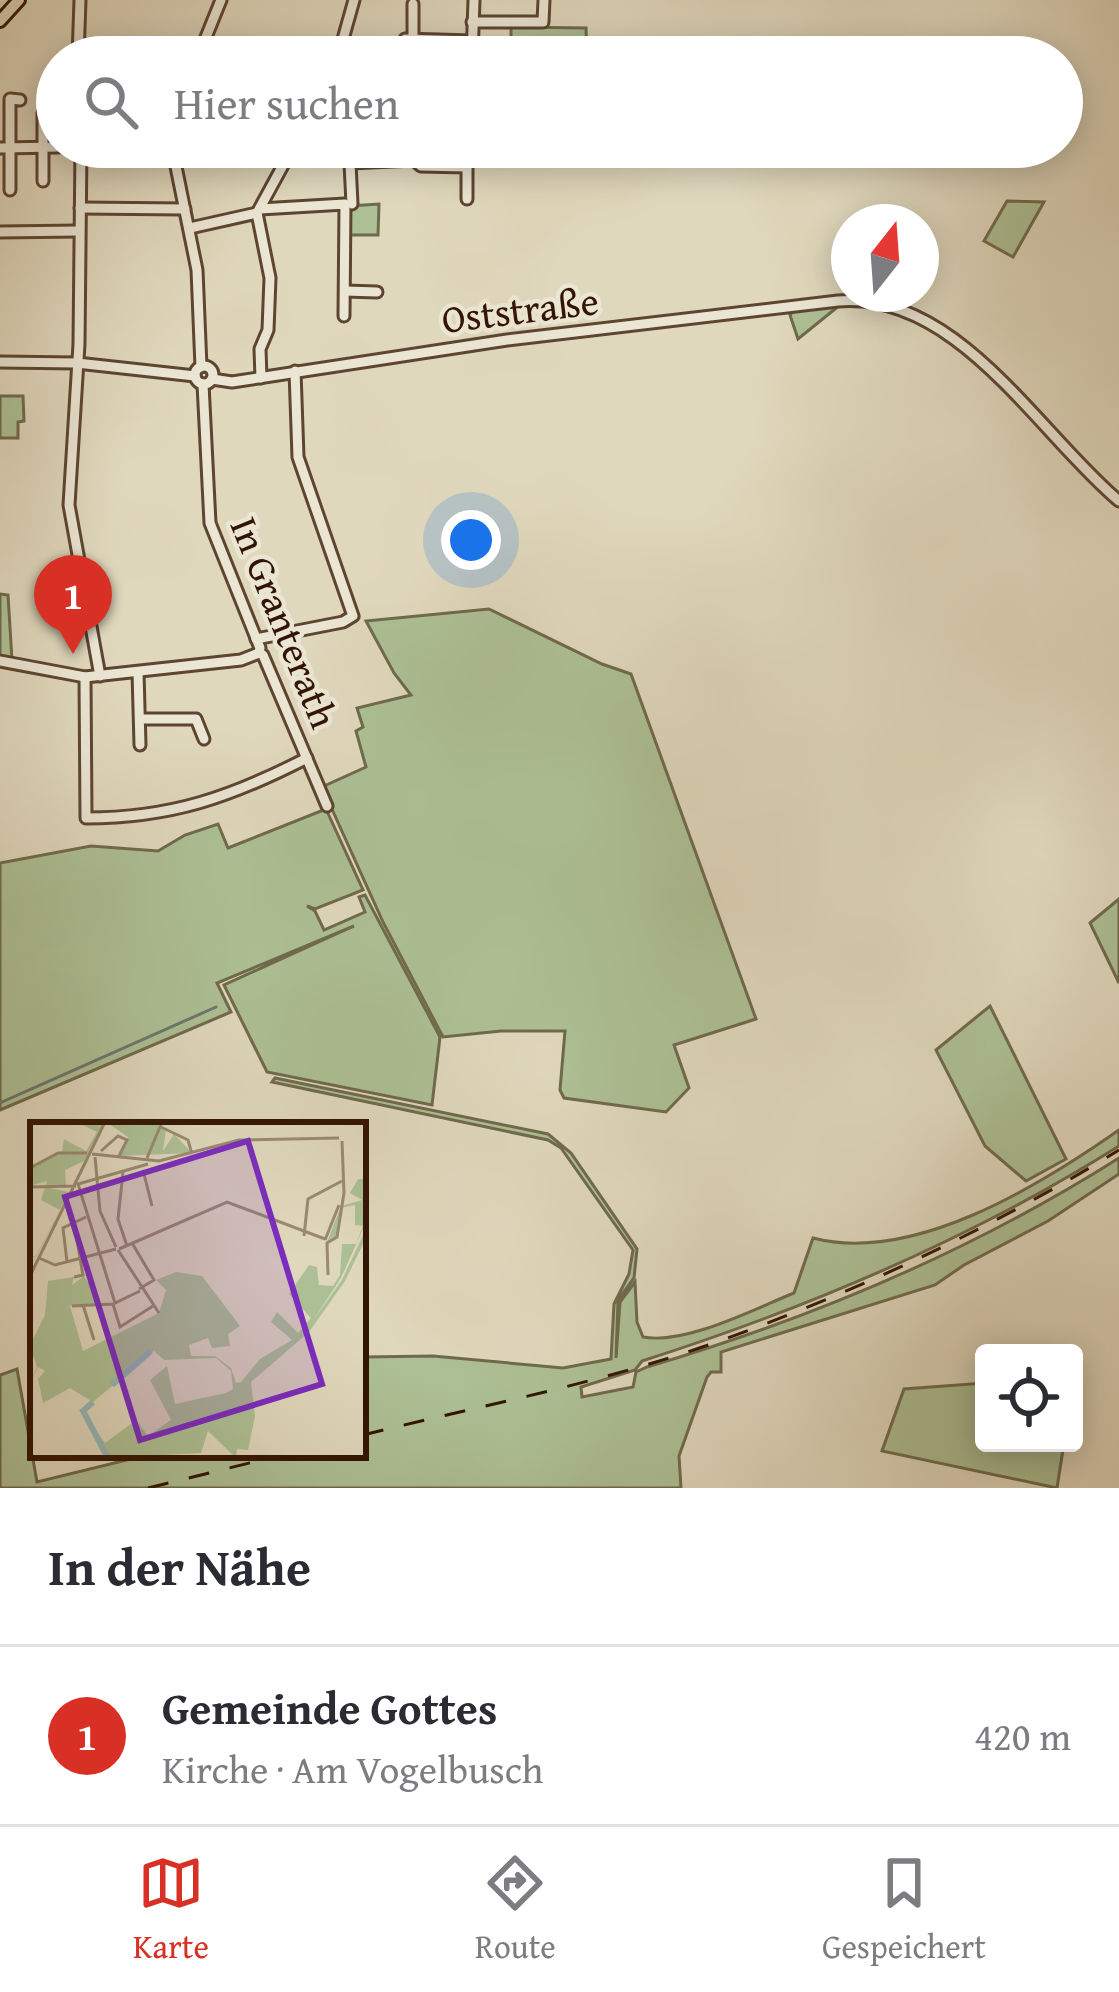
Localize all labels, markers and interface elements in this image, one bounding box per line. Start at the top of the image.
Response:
search box [36,36,1083,168]
icon: search [78,69,144,135]
text: Hier suchen [174,70,399,135]
north arrow [831,204,939,312]
street label: Oststraße [438,271,602,347]
street label: In Granterath [217,508,353,736]
your location [441,510,501,570]
pin: 1 [34,555,112,654]
inset map [30,1122,366,1458]
map controls [975,1344,1083,1452]
button: locate [975,1344,1083,1452]
text: In der Nähe [48,1529,311,1604]
text: Gemeinde Gottes [162,1675,497,1740]
text: 1 [77,1707,97,1764]
text: 420 m [974,1707,1071,1764]
text: Kirche · Am Vogelbusch [162,1740,543,1797]
tab: Karte [133,1850,209,1970]
tab: Route [475,1850,556,1970]
tab: Gespeichert [822,1850,986,1970]

